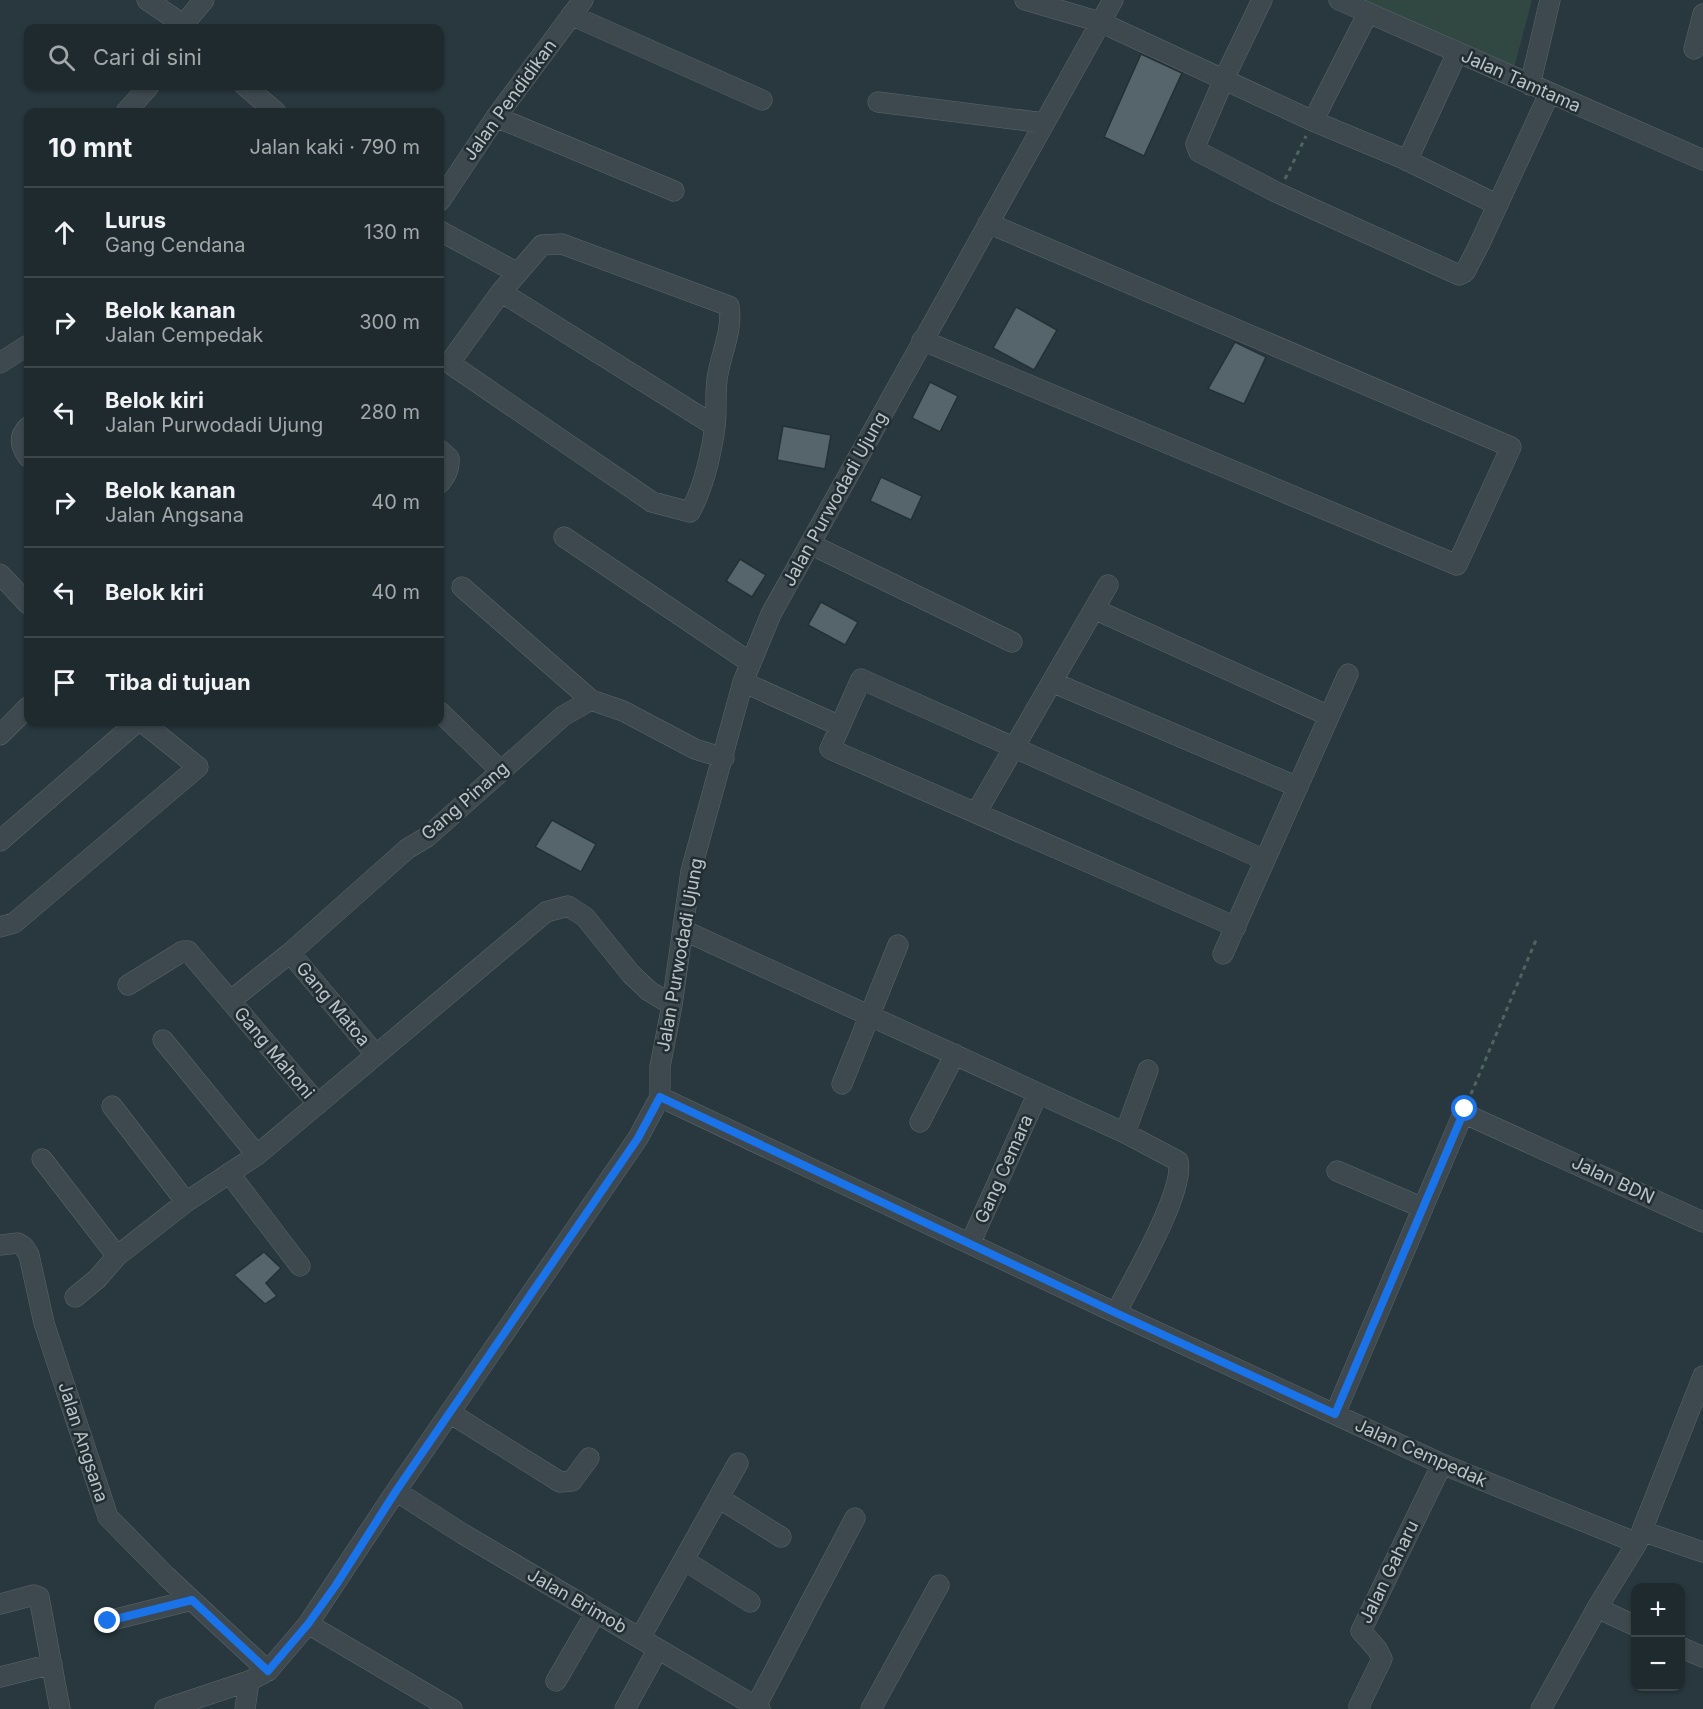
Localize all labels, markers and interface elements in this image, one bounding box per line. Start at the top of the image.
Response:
search box [24,24,444,90]
street label: Jalan Pendidikan [459,35,561,164]
icon: search [45,41,78,74]
text: Cari di sini [93,44,202,70]
street label: Jalan Tamtama [1458,45,1584,116]
text: 10 mnt [48,132,132,163]
text: Jalan kaki · 790 m [250,135,420,159]
text: Lurus [105,207,166,233]
icon: ahead [48,216,81,249]
text: 130 m [364,220,420,244]
text: Gang Cendana [105,233,245,257]
text: Belok kanan [105,297,236,323]
icon: right [48,306,81,339]
text: 300 m [359,310,420,334]
text: Jalan Cempedak [105,323,263,347]
text: Belok kiri [105,387,204,413]
icon: left [48,396,81,429]
text: 280 m [360,400,420,424]
street label: Jalan Purwodadi Ujung [778,408,891,590]
text: Jalan Purwodadi Ujung [105,413,323,437]
text: Belok kanan [105,477,236,503]
icon: right [48,486,81,519]
text: 40 m [371,490,420,514]
text: Jalan Angsana [105,503,244,527]
icon: left [48,576,81,609]
text: Belok kiri [105,579,204,605]
text: 40 m [371,580,420,604]
icon: arrive [48,666,81,699]
text: Tiba di tujuan [105,669,251,695]
street label: Gang Pinang [417,757,513,844]
street label: Jalan Purwodadi Ujung [652,856,707,1053]
street label: Gang Matoa [292,957,375,1050]
street label: Gang Mahoni [230,1003,319,1103]
route start [1451,1095,1477,1121]
street label: Gang Cemara [970,1111,1037,1226]
street label: Jalan BDN [1568,1151,1658,1208]
street label: Jalan Angsana [54,1379,113,1505]
street label: Jalan Cempedak [1352,1414,1491,1491]
street label: Jalan Gaharu [1355,1517,1423,1627]
street label: Jalan Brimob [524,1564,631,1637]
map controls [1631,1583,1685,1691]
button: + [1631,1583,1685,1637]
route end [94,1607,120,1633]
button: − [1631,1637,1685,1691]

